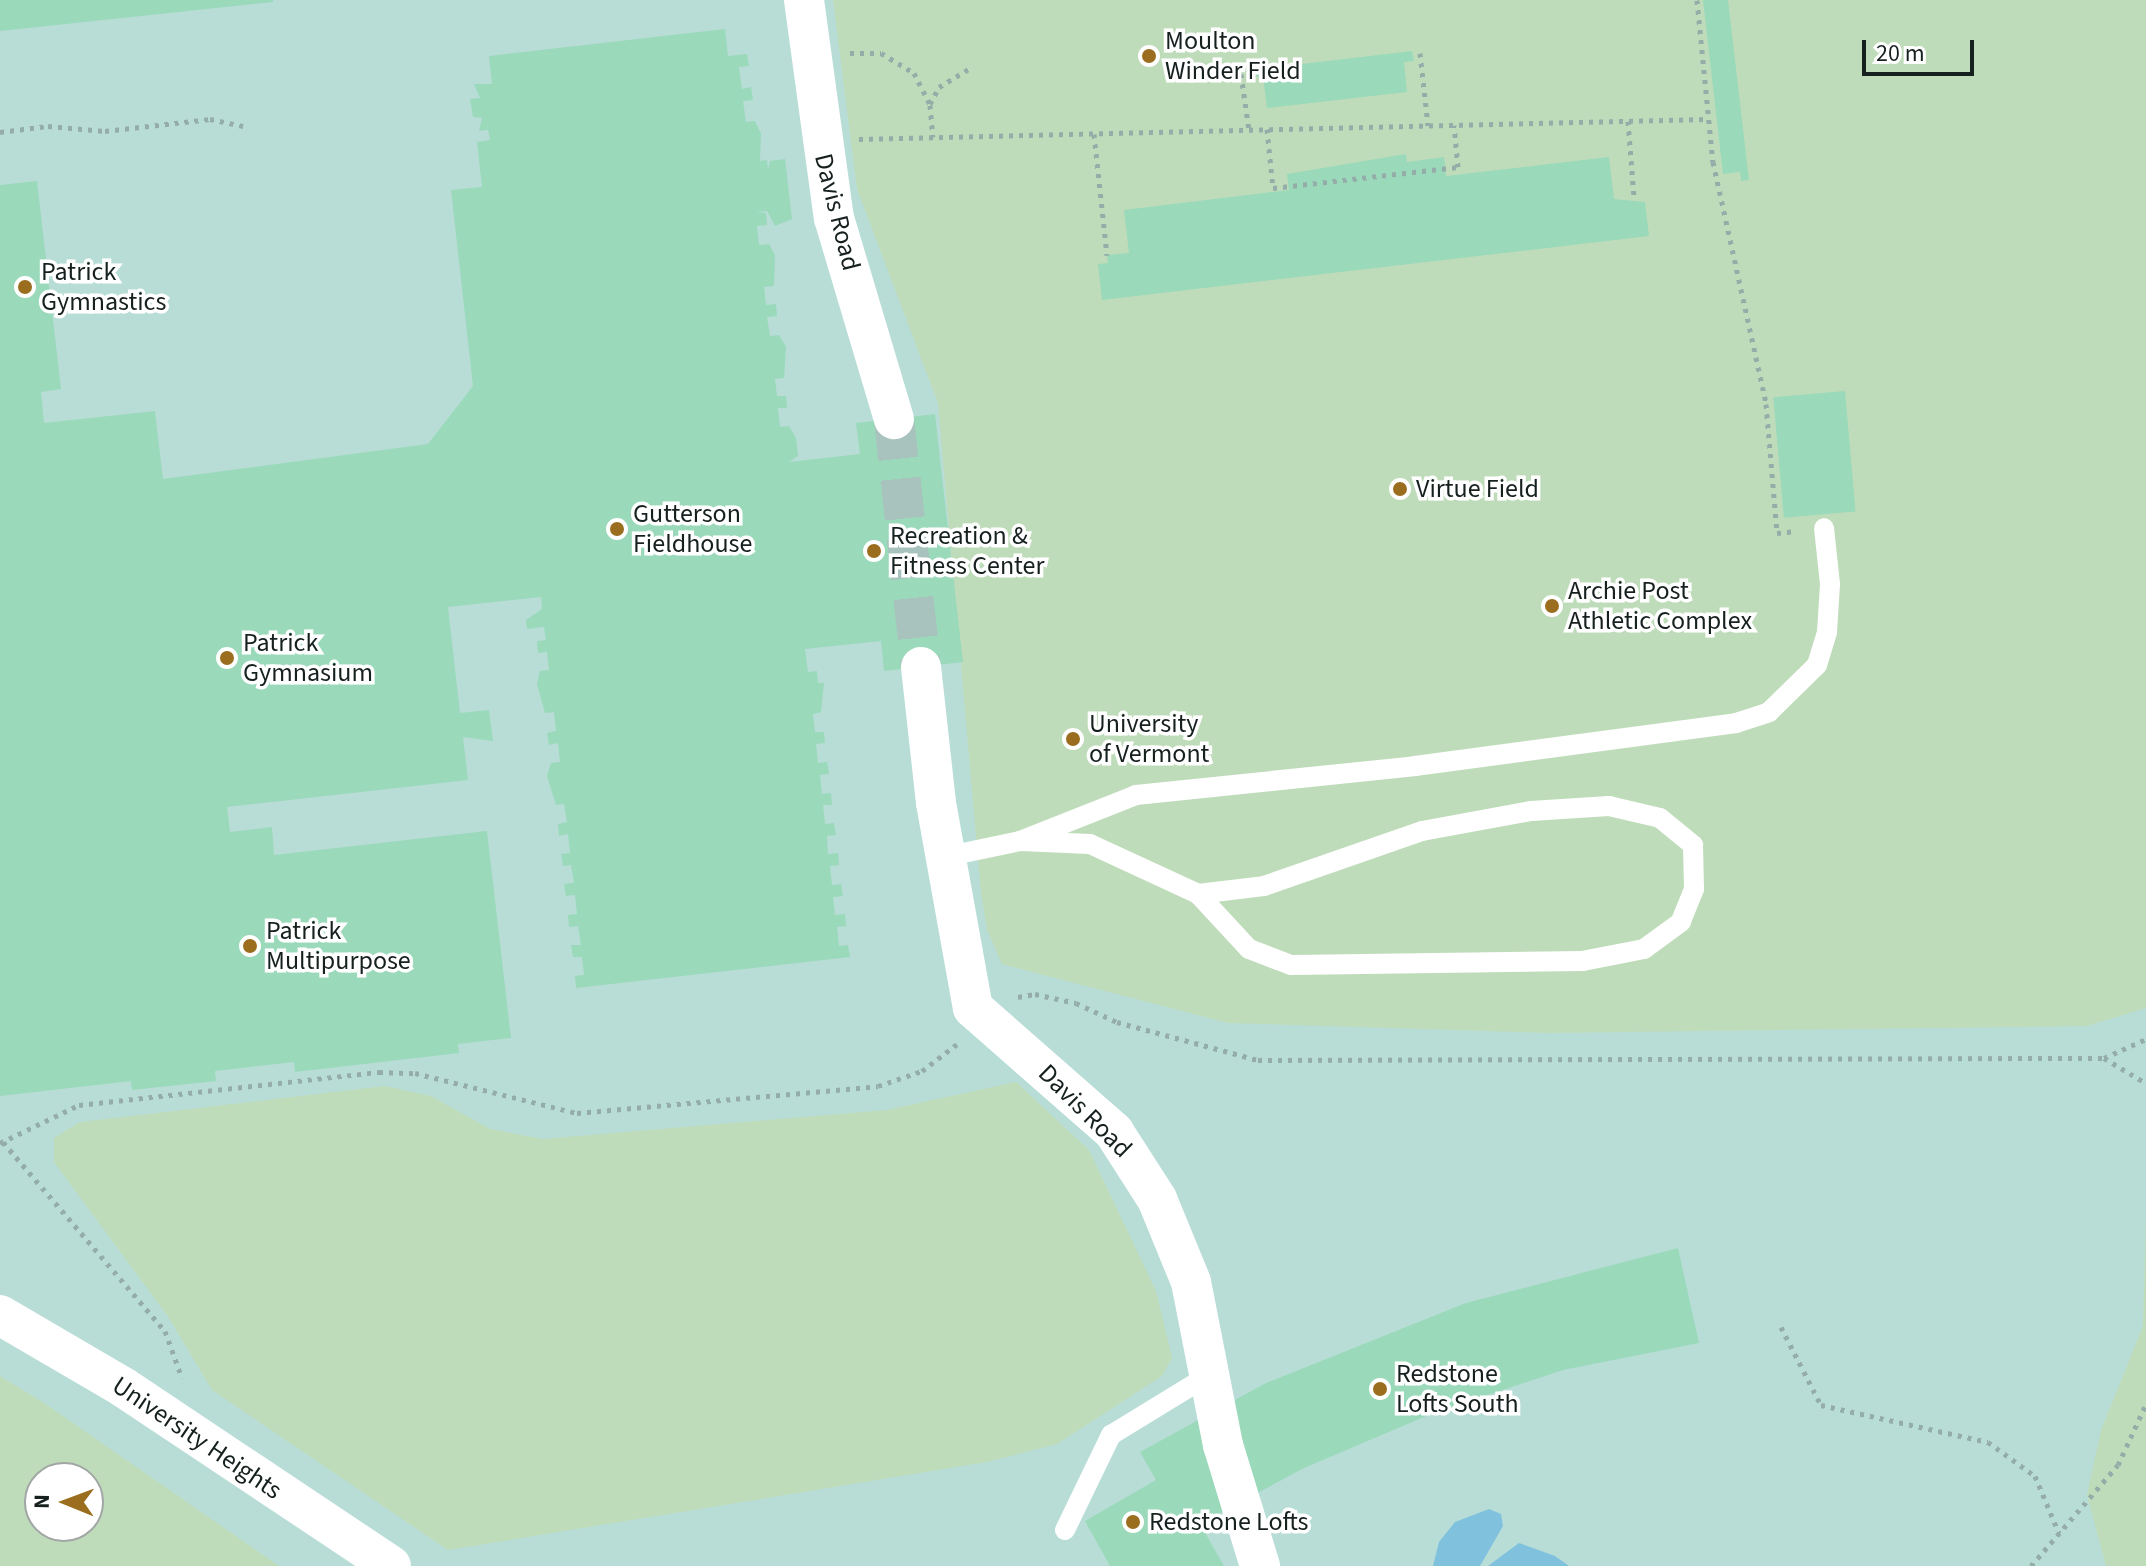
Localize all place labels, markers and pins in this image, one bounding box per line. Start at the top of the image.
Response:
place label: Moulton Winder Field [1165,25,1301,86]
marker: Moulton Winder Field [1140,47,1158,65]
place label: Patrick Gymnastics [41,256,166,318]
marker: Patrick Gymnastics [16,278,34,296]
place label: Virtue Field [1416,473,1539,505]
marker: Virtue Field [1391,480,1409,498]
place label: Gutterson Fieldhouse [633,498,752,560]
marker: Gutterson Fieldhouse [608,520,626,538]
place label: Recreation & Fitness Center [890,520,1044,582]
marker: Recreation & Fitness Center [865,542,883,560]
place label: Archie Post Athletic Complex [1568,575,1752,636]
marker: Archie Post Athletic Complex [1543,597,1561,615]
place label: Patrick Gymnasium [243,627,373,688]
marker: Patrick Gymnasium [218,649,236,667]
place label: University of Vermont [1089,708,1209,770]
marker: University of Vermont [1064,730,1082,748]
place label: Patrick Multipurpose [266,915,411,976]
marker: Patrick Multipurpose [241,937,259,955]
place label: Redstone Lofts South [1396,1358,1519,1420]
marker: Redstone Lofts South [1371,1380,1389,1398]
place label: Redstone Lofts [1149,1506,1309,1538]
marker: Redstone Lofts [1124,1513,1142,1531]

